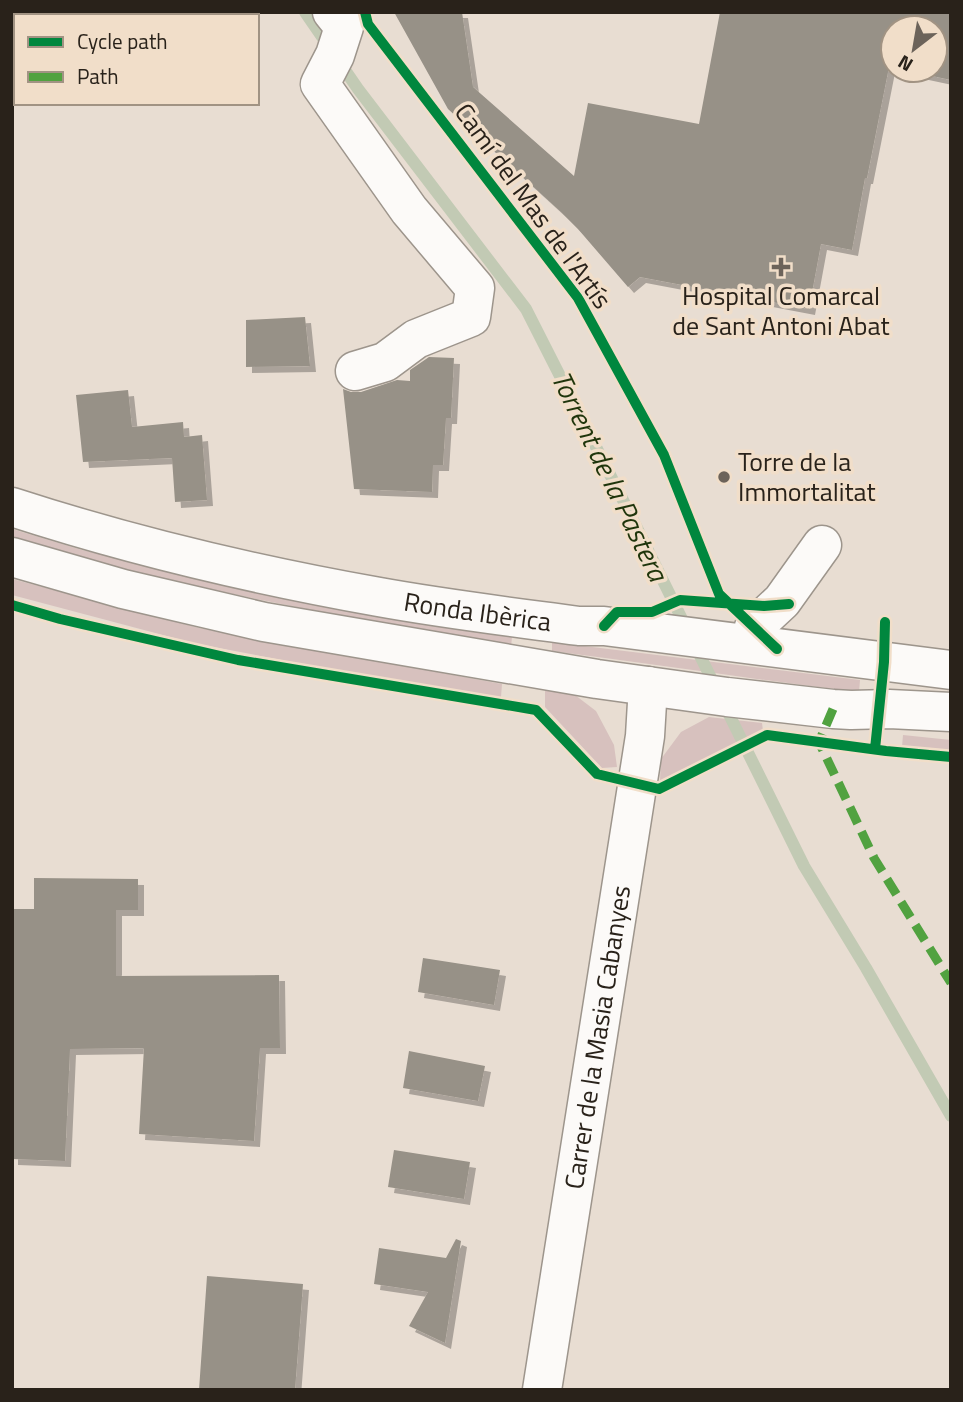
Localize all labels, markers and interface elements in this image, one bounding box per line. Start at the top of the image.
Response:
legend [14,14,259,105]
north arrow [879,14,949,84]
text: Cycle path [77,25,168,57]
text: N [892,48,918,80]
text: Path [77,60,119,92]
street label: Camí del Mas de l'Artís [445,95,621,317]
marker: Hospital Comarcal de Sant Antoni Abat [771,257,791,277]
place label: Hospital Comarcal de Sant Antoni Abat [672,276,890,345]
water label: Torrent de la Pastera [541,364,681,590]
place label: Torre de la Immortalitat [738,442,876,511]
marker: Torre de la Immortalitat [716,469,732,485]
street label: Ronda Ibèrica [401,582,554,641]
street label: Carrer de la Masia Cabanyes [554,883,640,1192]

